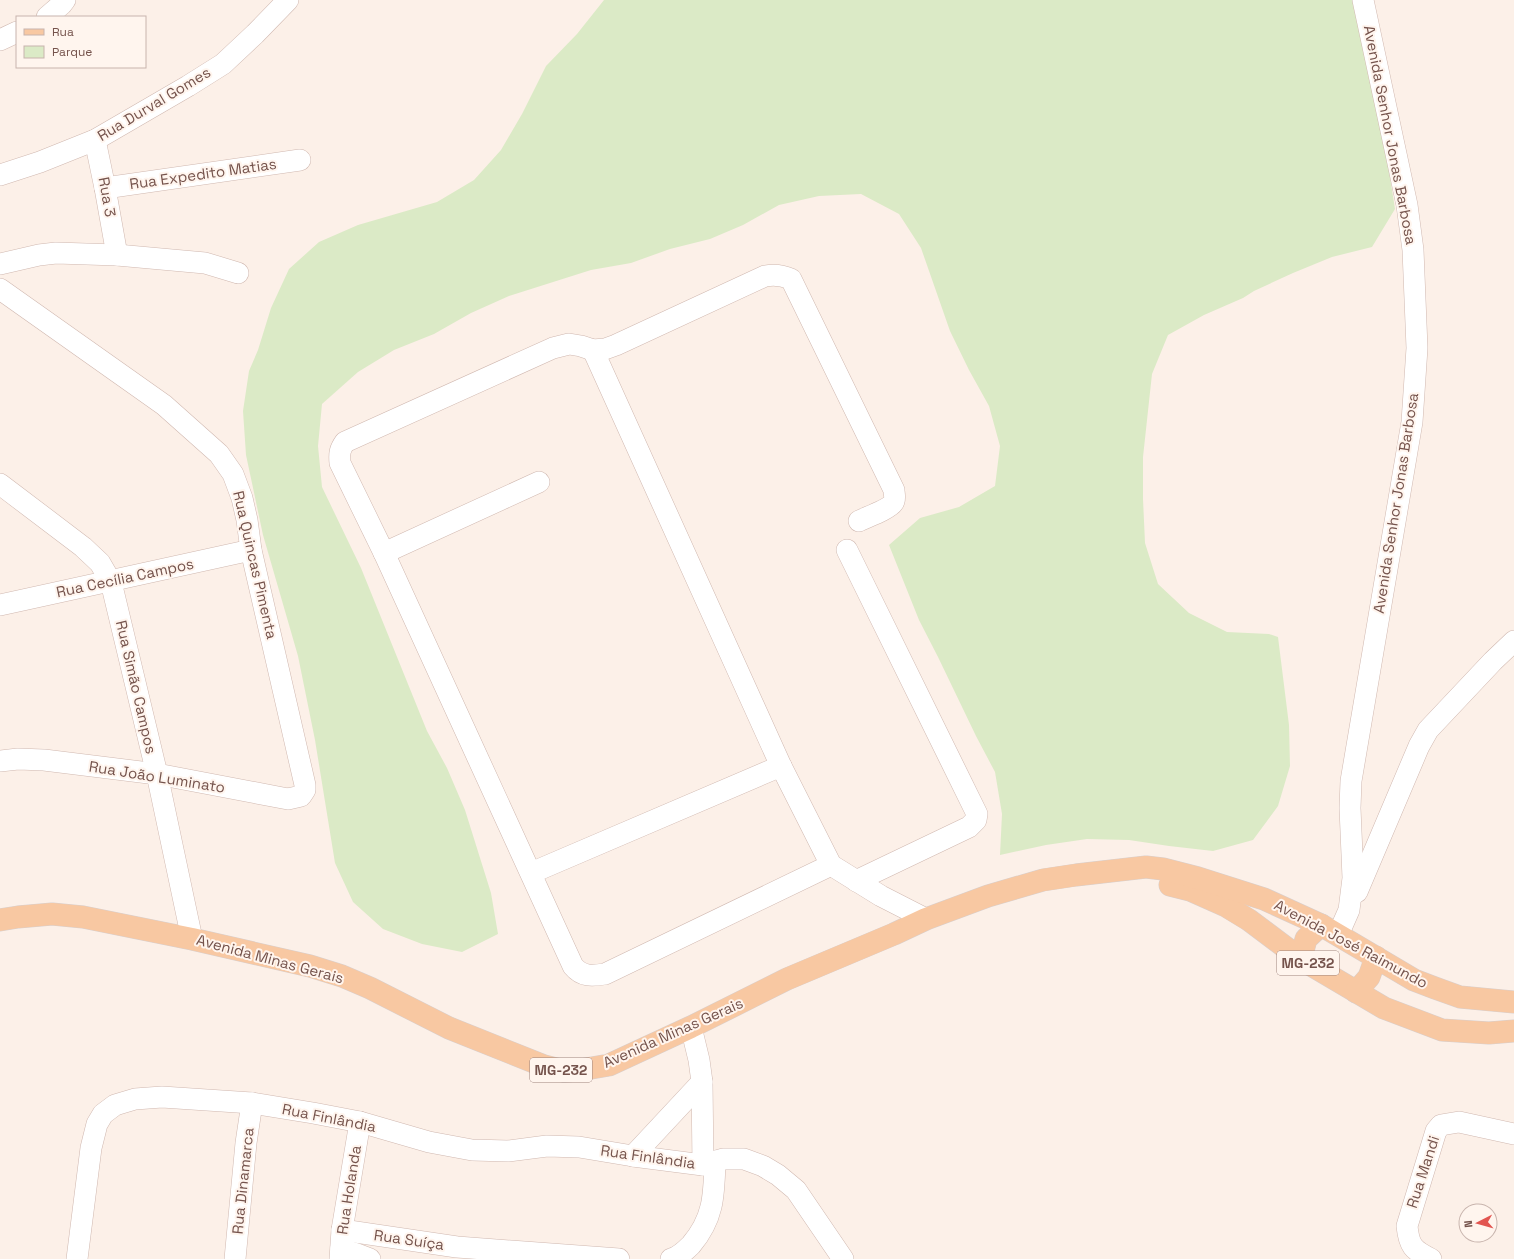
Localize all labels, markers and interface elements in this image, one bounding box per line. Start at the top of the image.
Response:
legend [16,16,146,68]
text: Rua [52,24,74,40]
street label: Avenida Senhor Jonas Barbosa [1360,24,1421,247]
text: Parque [52,44,92,60]
street label: Rua Durval Gomes [94,62,214,145]
street label: Rua Expedito Matias [128,154,278,193]
street label: Rua 3 [95,175,120,218]
street label: Avenida Senhor Jonas Barbosa [1369,391,1422,615]
street label: Rua Quincas Pimenta [229,489,282,641]
street label: Rua Cecília Campos [54,554,195,601]
street label: Rua Simão Campos [112,618,161,756]
street label: Rua João Luminato [88,756,227,797]
street label: Avenida José Raimundo [1271,895,1431,992]
street label: Avenida Minas Gerais [195,930,346,987]
road number: MG-232 [1277,951,1339,975]
street label: Avenida Minas Gerais [600,993,746,1072]
road number: MG-232 [530,1058,592,1082]
street label: Rua Finlândia [280,1099,378,1136]
street label: Rua Dinamarca [227,1126,258,1235]
street label: Rua Mandi [1402,1133,1443,1211]
street label: Rua Finlândia [599,1140,697,1173]
street label: Rua Holanda [332,1144,365,1236]
north arrow [1458,1203,1498,1243]
text: N [1461,1220,1475,1228]
street label: Rua Suíça [373,1225,446,1254]

